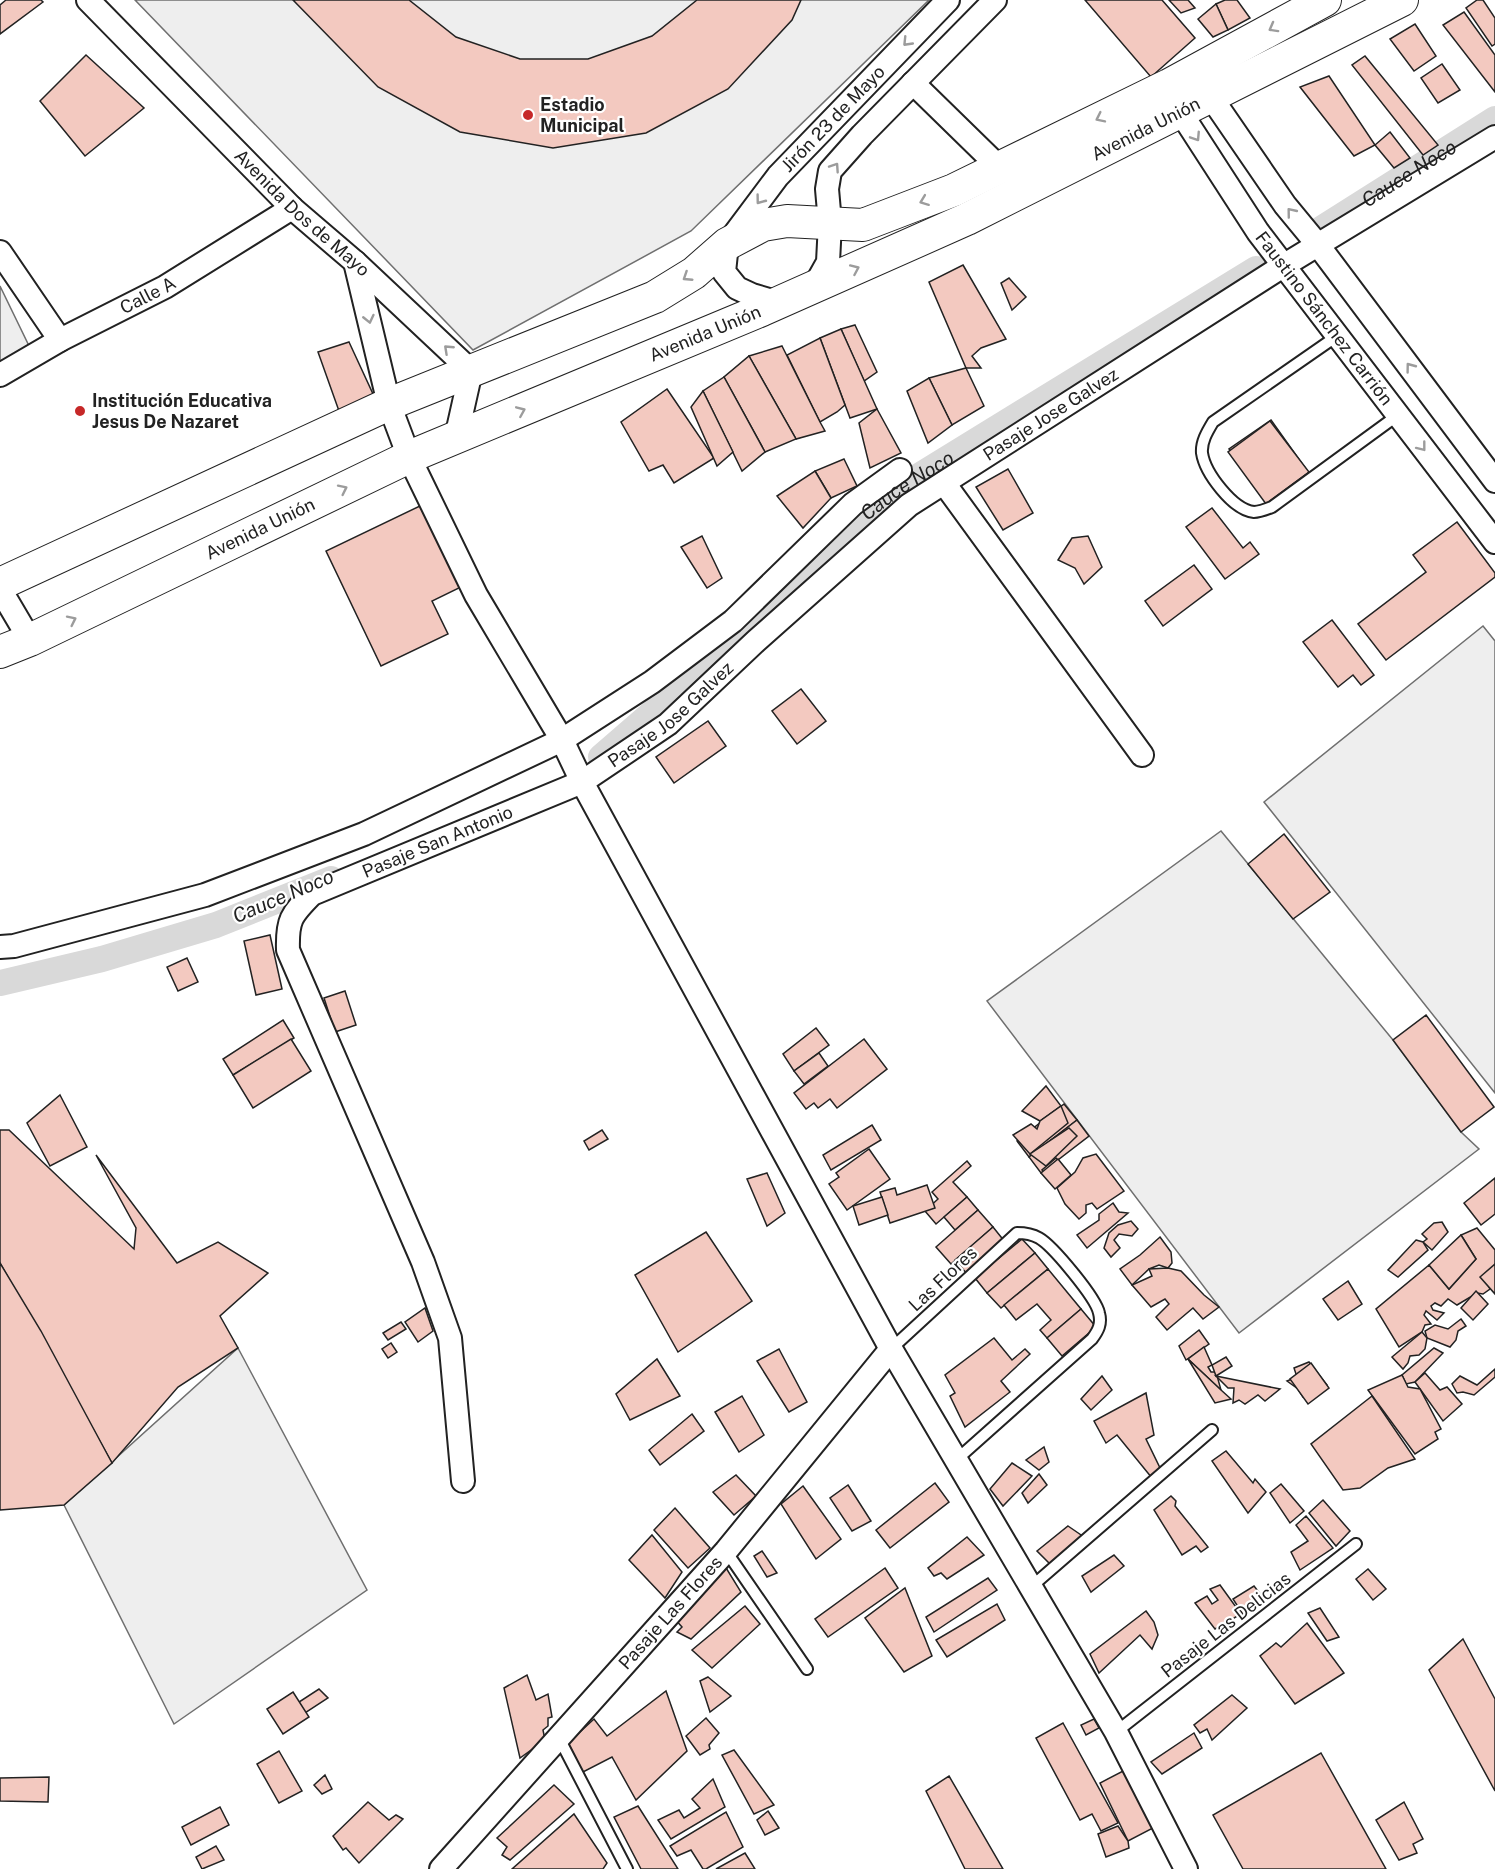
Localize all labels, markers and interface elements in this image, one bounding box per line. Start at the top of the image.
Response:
one-way arrow [1269,21,1279,32]
one-way arrow [903,36,914,46]
street label: Jirón 23 de Mayo [777,61,889,176]
street label: Avenida Unión [1088,92,1203,165]
place label: Estadio Municipal [540,94,624,136]
marker: Estadio Municipal [521,108,535,122]
one-way arrow [1096,111,1107,123]
one-way arrow [1189,130,1200,141]
water label: Cauce Noco [1357,134,1461,212]
street label: Avenida Dos de Mayo [230,145,374,280]
one-way arrow [828,163,839,174]
one-way arrow [756,194,767,205]
one-way arrow [919,194,930,206]
one-way arrow [1288,208,1299,219]
street label: Faustino Sánchez Carrión [1251,227,1398,409]
one-way arrow [849,264,860,276]
one-way arrow [683,269,693,281]
street label: Calle A [116,272,180,318]
street label: Avenida Unión [646,301,764,366]
one-way arrow [362,314,375,324]
one-way arrow [444,345,455,356]
one-way arrow [1406,362,1417,373]
street label: Pasaje Jose Galvez [979,363,1122,465]
place label: Institución Educativa Jesus De Nazaret [92,390,272,432]
marker: Institución Educativa Jesus De Nazaret [73,404,87,418]
one-way arrow [515,406,526,418]
one-way arrow [1415,440,1426,451]
water label: Cauce Noco [856,445,958,525]
one-way arrow [336,485,347,497]
street label: Avenida Unión [202,493,318,564]
one-way arrow [66,615,77,627]
street label: Pasaje Jose Galvez [604,657,737,772]
street label: Pasaje San Antonio [359,801,516,882]
water label: Cauce Noco [229,864,337,928]
street label: Las Flores [904,1242,981,1315]
street label: Pasaje Las Flores [614,1552,726,1673]
street label: Pasaje Las Delicias [1157,1568,1295,1682]

